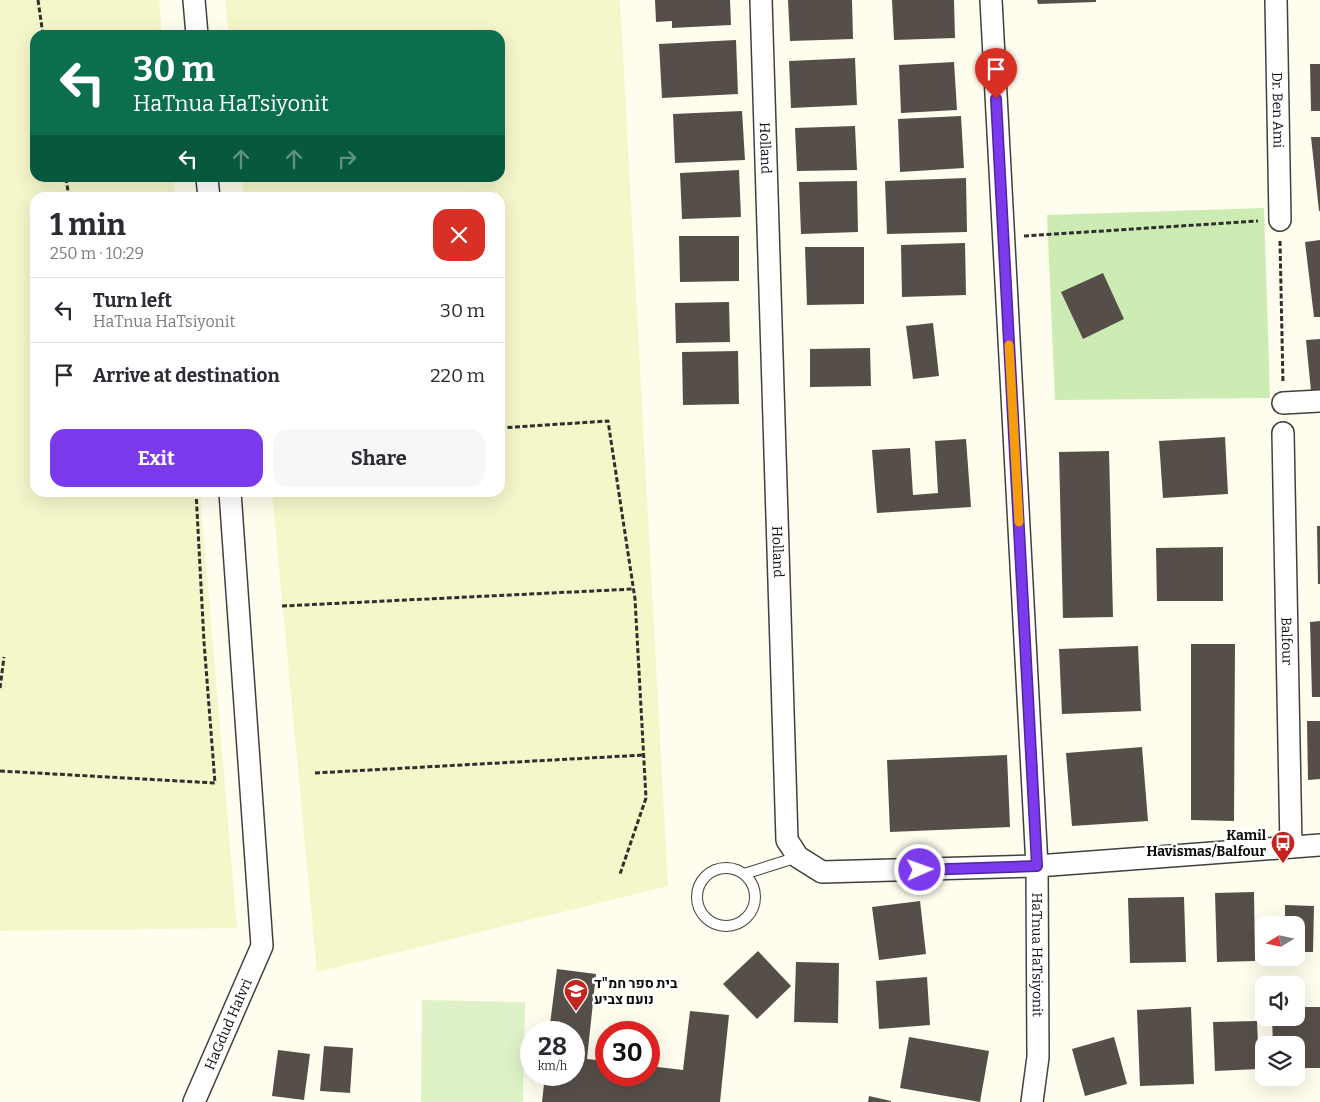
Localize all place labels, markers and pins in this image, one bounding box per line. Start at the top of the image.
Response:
pin [975,48,1017,99]
place label: Kamil Havismas/Balfour [1146,827,1267,860]
bus stop icon: Kamil Havismas/Balfour [1270,830,1296,864]
place label: בית ספר חמ"ד נועם צביע [594,975,678,1008]
school or university icon: בית ספר חמ"ד נועם צביע [563,978,589,1012]

